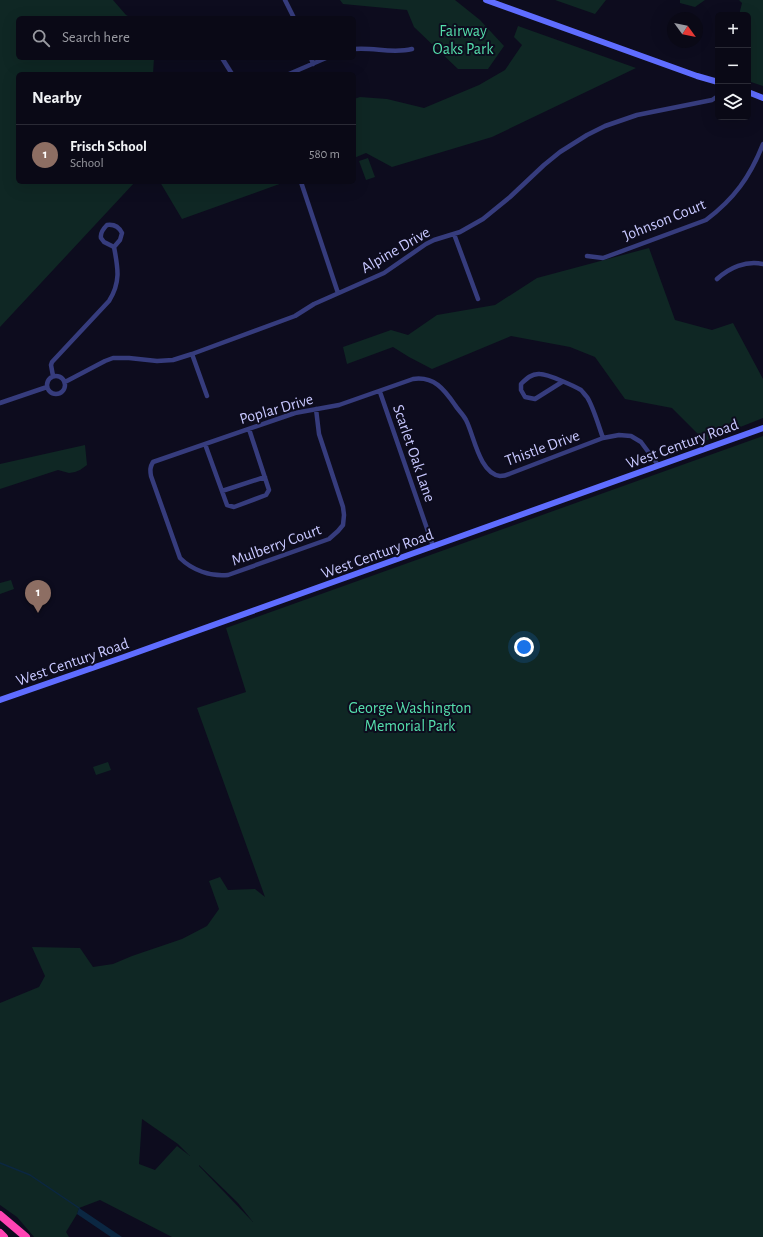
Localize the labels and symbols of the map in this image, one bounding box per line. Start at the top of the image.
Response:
north arrow [667,12,703,48]
park label: Fairway Oaks Park [432,23,494,57]
street label: Johnson Court [621,196,708,244]
street label: Alpine Drive [358,224,433,276]
street label: Poplar Drive [238,391,315,427]
street label: Scarlet Oak Lane [390,403,438,504]
street label: West Century Road [624,416,741,473]
street label: Thistle Drive [503,427,582,469]
street label: Mulberry Court [229,521,324,569]
street label: West Century Road [319,526,436,583]
pin: 1 [25,580,51,613]
street label: West Century Road [14,635,131,690]
your location [514,637,534,657]
park label: George Washington Memorial Park [348,700,472,734]

